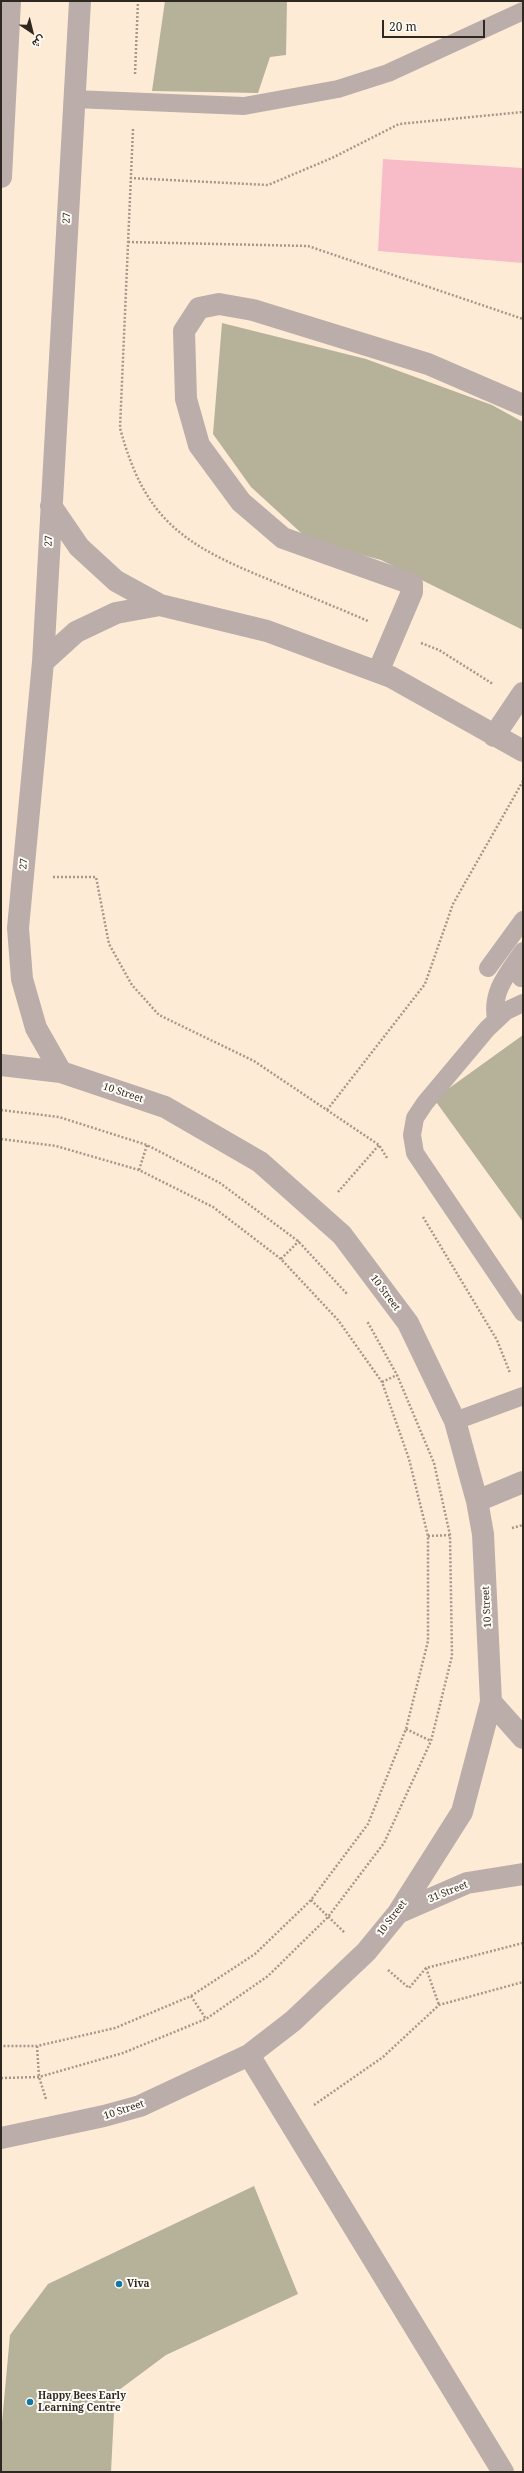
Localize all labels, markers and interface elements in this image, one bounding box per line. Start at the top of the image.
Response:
north arrow [12,12,52,52]
scale bar [384,12,487,38]
text: 20 m [389,18,417,35]
text: ش [29,32,49,52]
street label: 27 [61,212,73,224]
street label: 27 [43,535,55,547]
street label: 27 [18,858,30,870]
street label: 10 Street [101,1081,145,1105]
street label: 10 Street [368,1273,402,1313]
street label: 10 Street [480,1586,494,1628]
street label: 31 Street [426,1879,470,1905]
street label: 10 Street [375,1898,409,1938]
street label: 10 Street [102,2098,146,2122]
place label: Viva [127,2278,150,2290]
marker: Viva [114,2279,124,2289]
place label: Happy Bees Early Learning Centre [38,2390,126,2414]
marker: Happy Bees Early Learning Centre [25,2397,35,2407]

